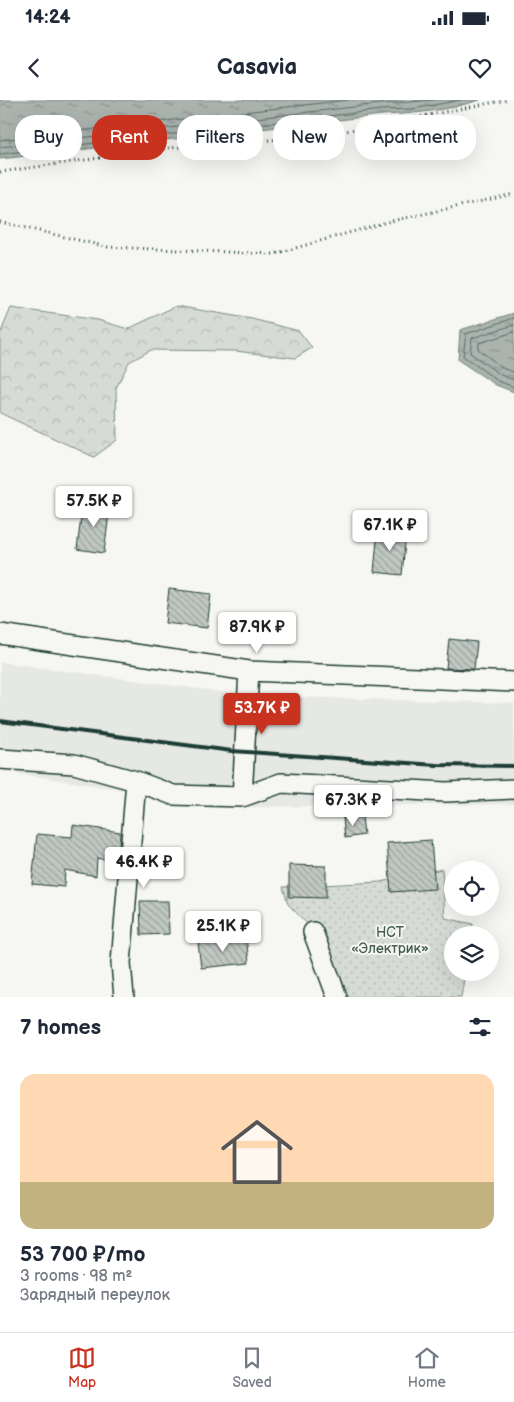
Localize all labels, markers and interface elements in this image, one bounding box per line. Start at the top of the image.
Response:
text: 14:24 [25,6,71,29]
icon: back [20,54,48,82]
text: Casavia [217,54,297,81]
icon: heart [466,54,494,82]
chip: Buy [15,115,82,160]
chip: Rent [92,115,167,160]
chip: Filters [177,115,263,160]
chip: New [273,115,345,160]
chip: Apartment [355,115,476,160]
pin: 57.5K ₽ [48,486,140,528]
text: 57.5K ₽ [66,492,122,511]
pin: 67.1K ₽ [344,510,436,552]
text: 67.1K ₽ [363,516,417,535]
pin: 87.9K ₽ [211,612,303,654]
text: 87.9K ₽ [229,618,285,637]
pin: 53.7K ₽ [216,692,308,735]
text: 53.7K ₽ [234,699,290,718]
pin: 67.3K ₽ [307,784,399,827]
text: 67.3K ₽ [325,791,381,810]
pin: 46.4K ₽ [98,846,190,889]
text: 46.4K ₽ [116,853,172,872]
map controls [444,861,499,981]
button: locate [444,861,499,916]
pin: 25.1K ₽ [177,910,269,953]
text: 25.1K ₽ [196,917,250,936]
park label: НСТ «Электрик» [351,924,429,957]
button: layers [444,926,499,981]
icon: filters [466,1013,494,1041]
text: 7 homes [20,1015,101,1040]
icon: home [212,1107,302,1197]
text: 53 700 ₽/mo [20,1242,145,1267]
text: 3 rooms · 98 m² [20,1267,132,1286]
text: Зарядный переулок [20,1286,170,1305]
tab: Map [68,1344,96,1391]
tab: Saved [232,1344,272,1391]
tab: Home [408,1344,446,1391]

